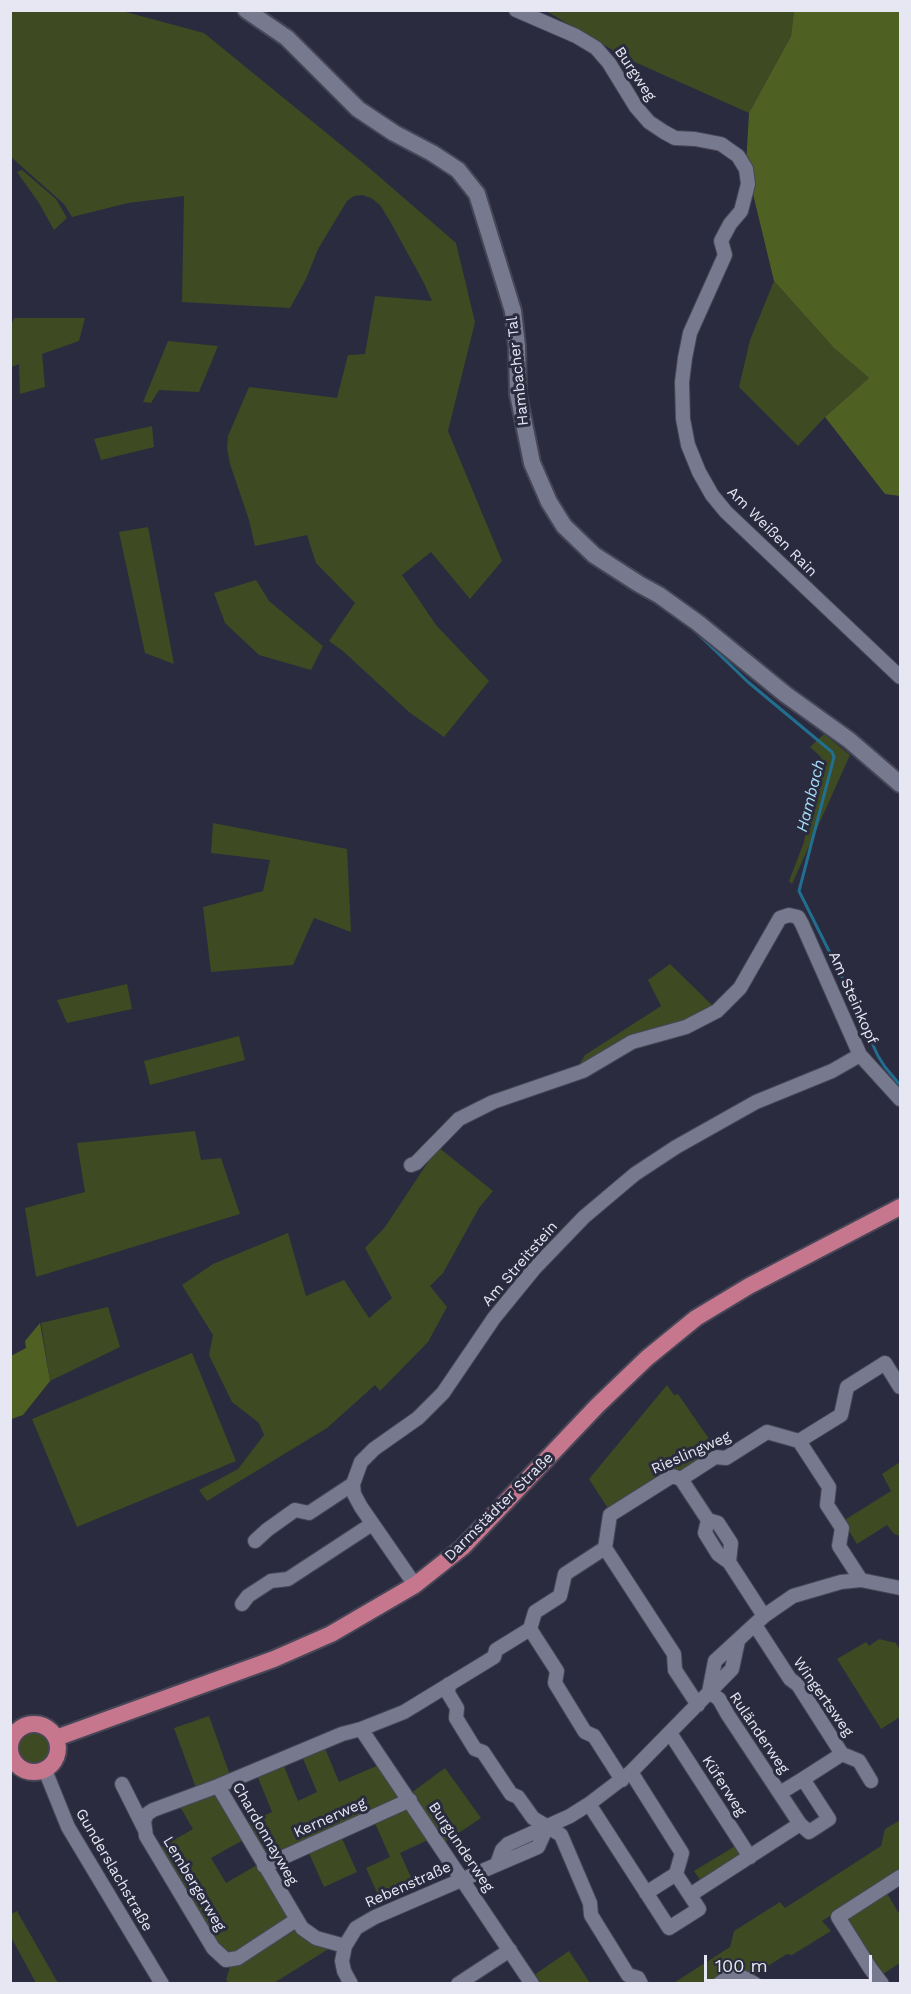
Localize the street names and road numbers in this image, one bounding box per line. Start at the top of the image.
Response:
street label: Burgweg [610,43,660,105]
street label: Hambacher Tal [503,315,533,427]
street label: Am Weißen Rain [723,483,821,581]
street label: Am Steinkopf [825,949,881,1047]
street label: Am Streitstein [478,1218,562,1310]
street label: Rieslingweg [648,1427,734,1479]
street label: Darmstädter Straße [441,1449,557,1565]
street label: Wingertsweg [789,1654,857,1740]
street label: Ruländerweg [725,1689,793,1777]
street label: Küferweg [698,1753,750,1819]
street label: Chardonnayweg [228,1779,302,1889]
street label: Kernerweg [291,1794,369,1842]
street label: Burgunderweg [424,1799,498,1895]
street label: Gunderslachstraße [72,1806,156,1934]
street label: Lembergerweg [159,1833,229,1935]
street label: Rebenstraße [362,1858,454,1912]

